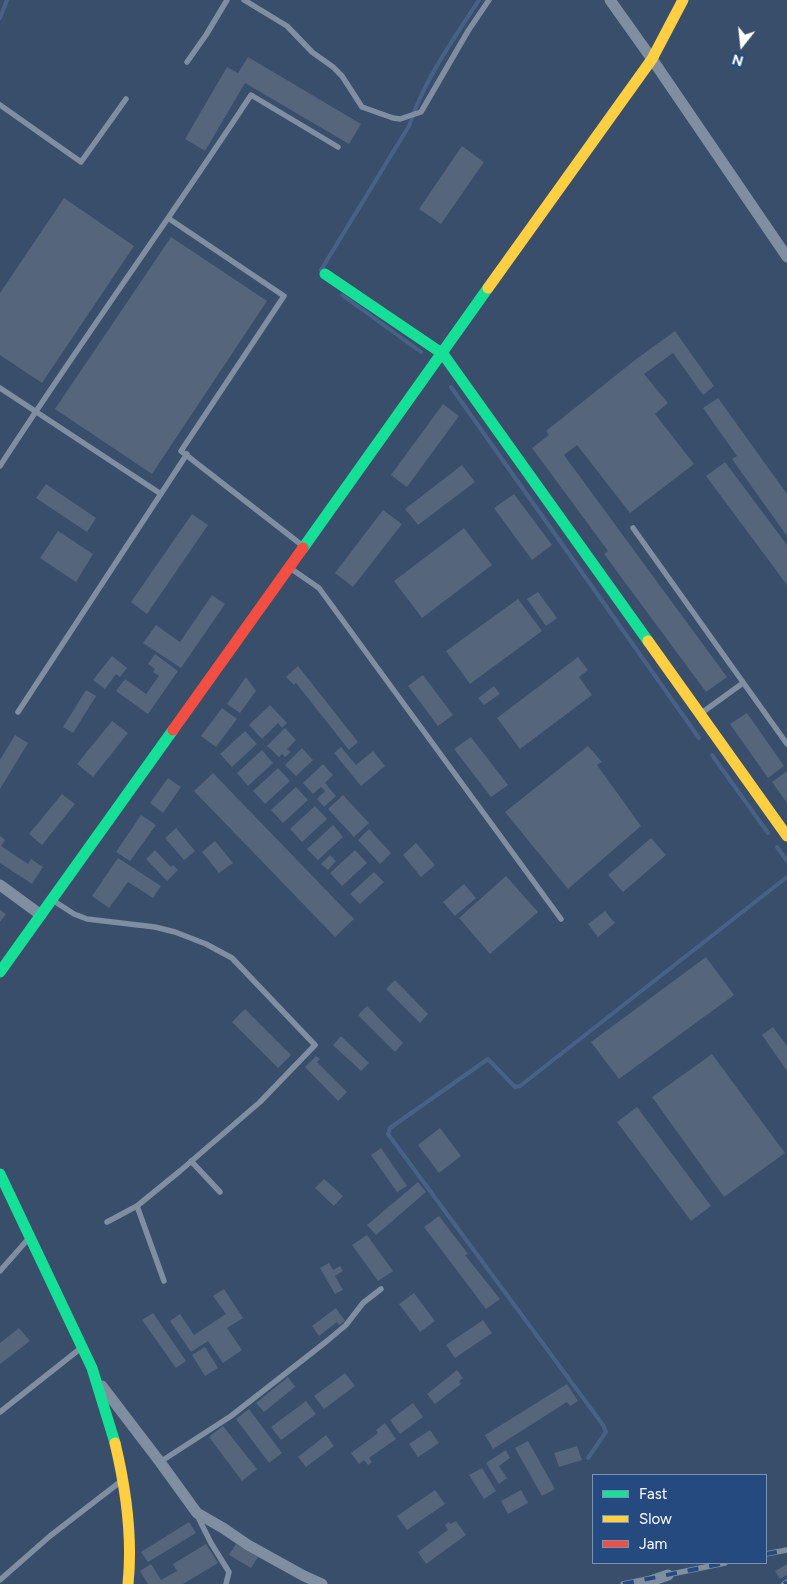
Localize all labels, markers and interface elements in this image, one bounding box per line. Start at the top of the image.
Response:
north arrow [717,20,767,70]
text: N [730,50,745,70]
legend [592,1474,767,1564]
text: Fast [639,1485,667,1503]
text: Slow [639,1510,672,1528]
text: Jam [639,1535,667,1553]

